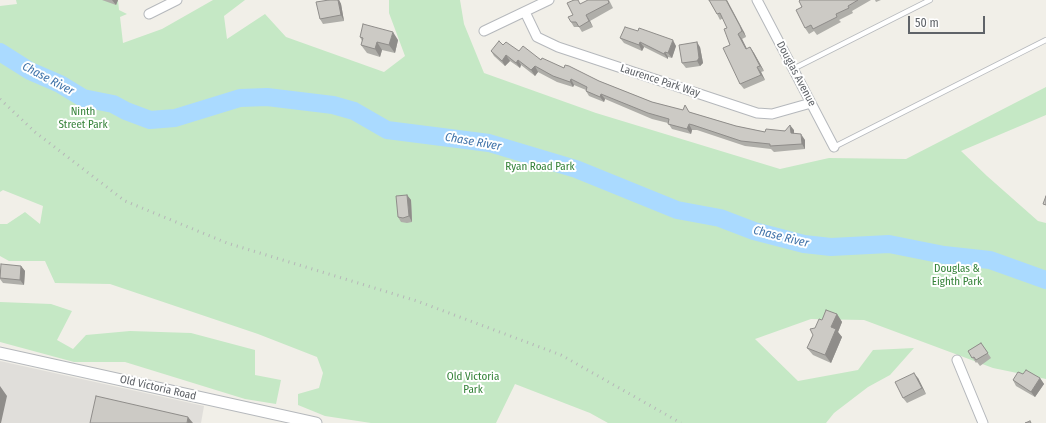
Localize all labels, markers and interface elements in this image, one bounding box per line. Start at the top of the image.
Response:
scale bar [910,8,987,34]
text: 50 m [915,16,939,30]
street label: Douglas Avenue [773,39,819,109]
water label: Chase River [20,59,76,99]
street label: Laurence Park Way [618,62,702,100]
park label: Ninth Street Park [58,105,108,131]
water label: Chase River [444,130,502,154]
park label: Ryan Road Park [505,160,575,174]
water label: Chase River [752,223,810,251]
park label: Douglas & Eighth Park [932,262,982,288]
park label: Old Victoria Park [447,370,499,396]
street label: Old Victoria Road [119,373,197,403]

